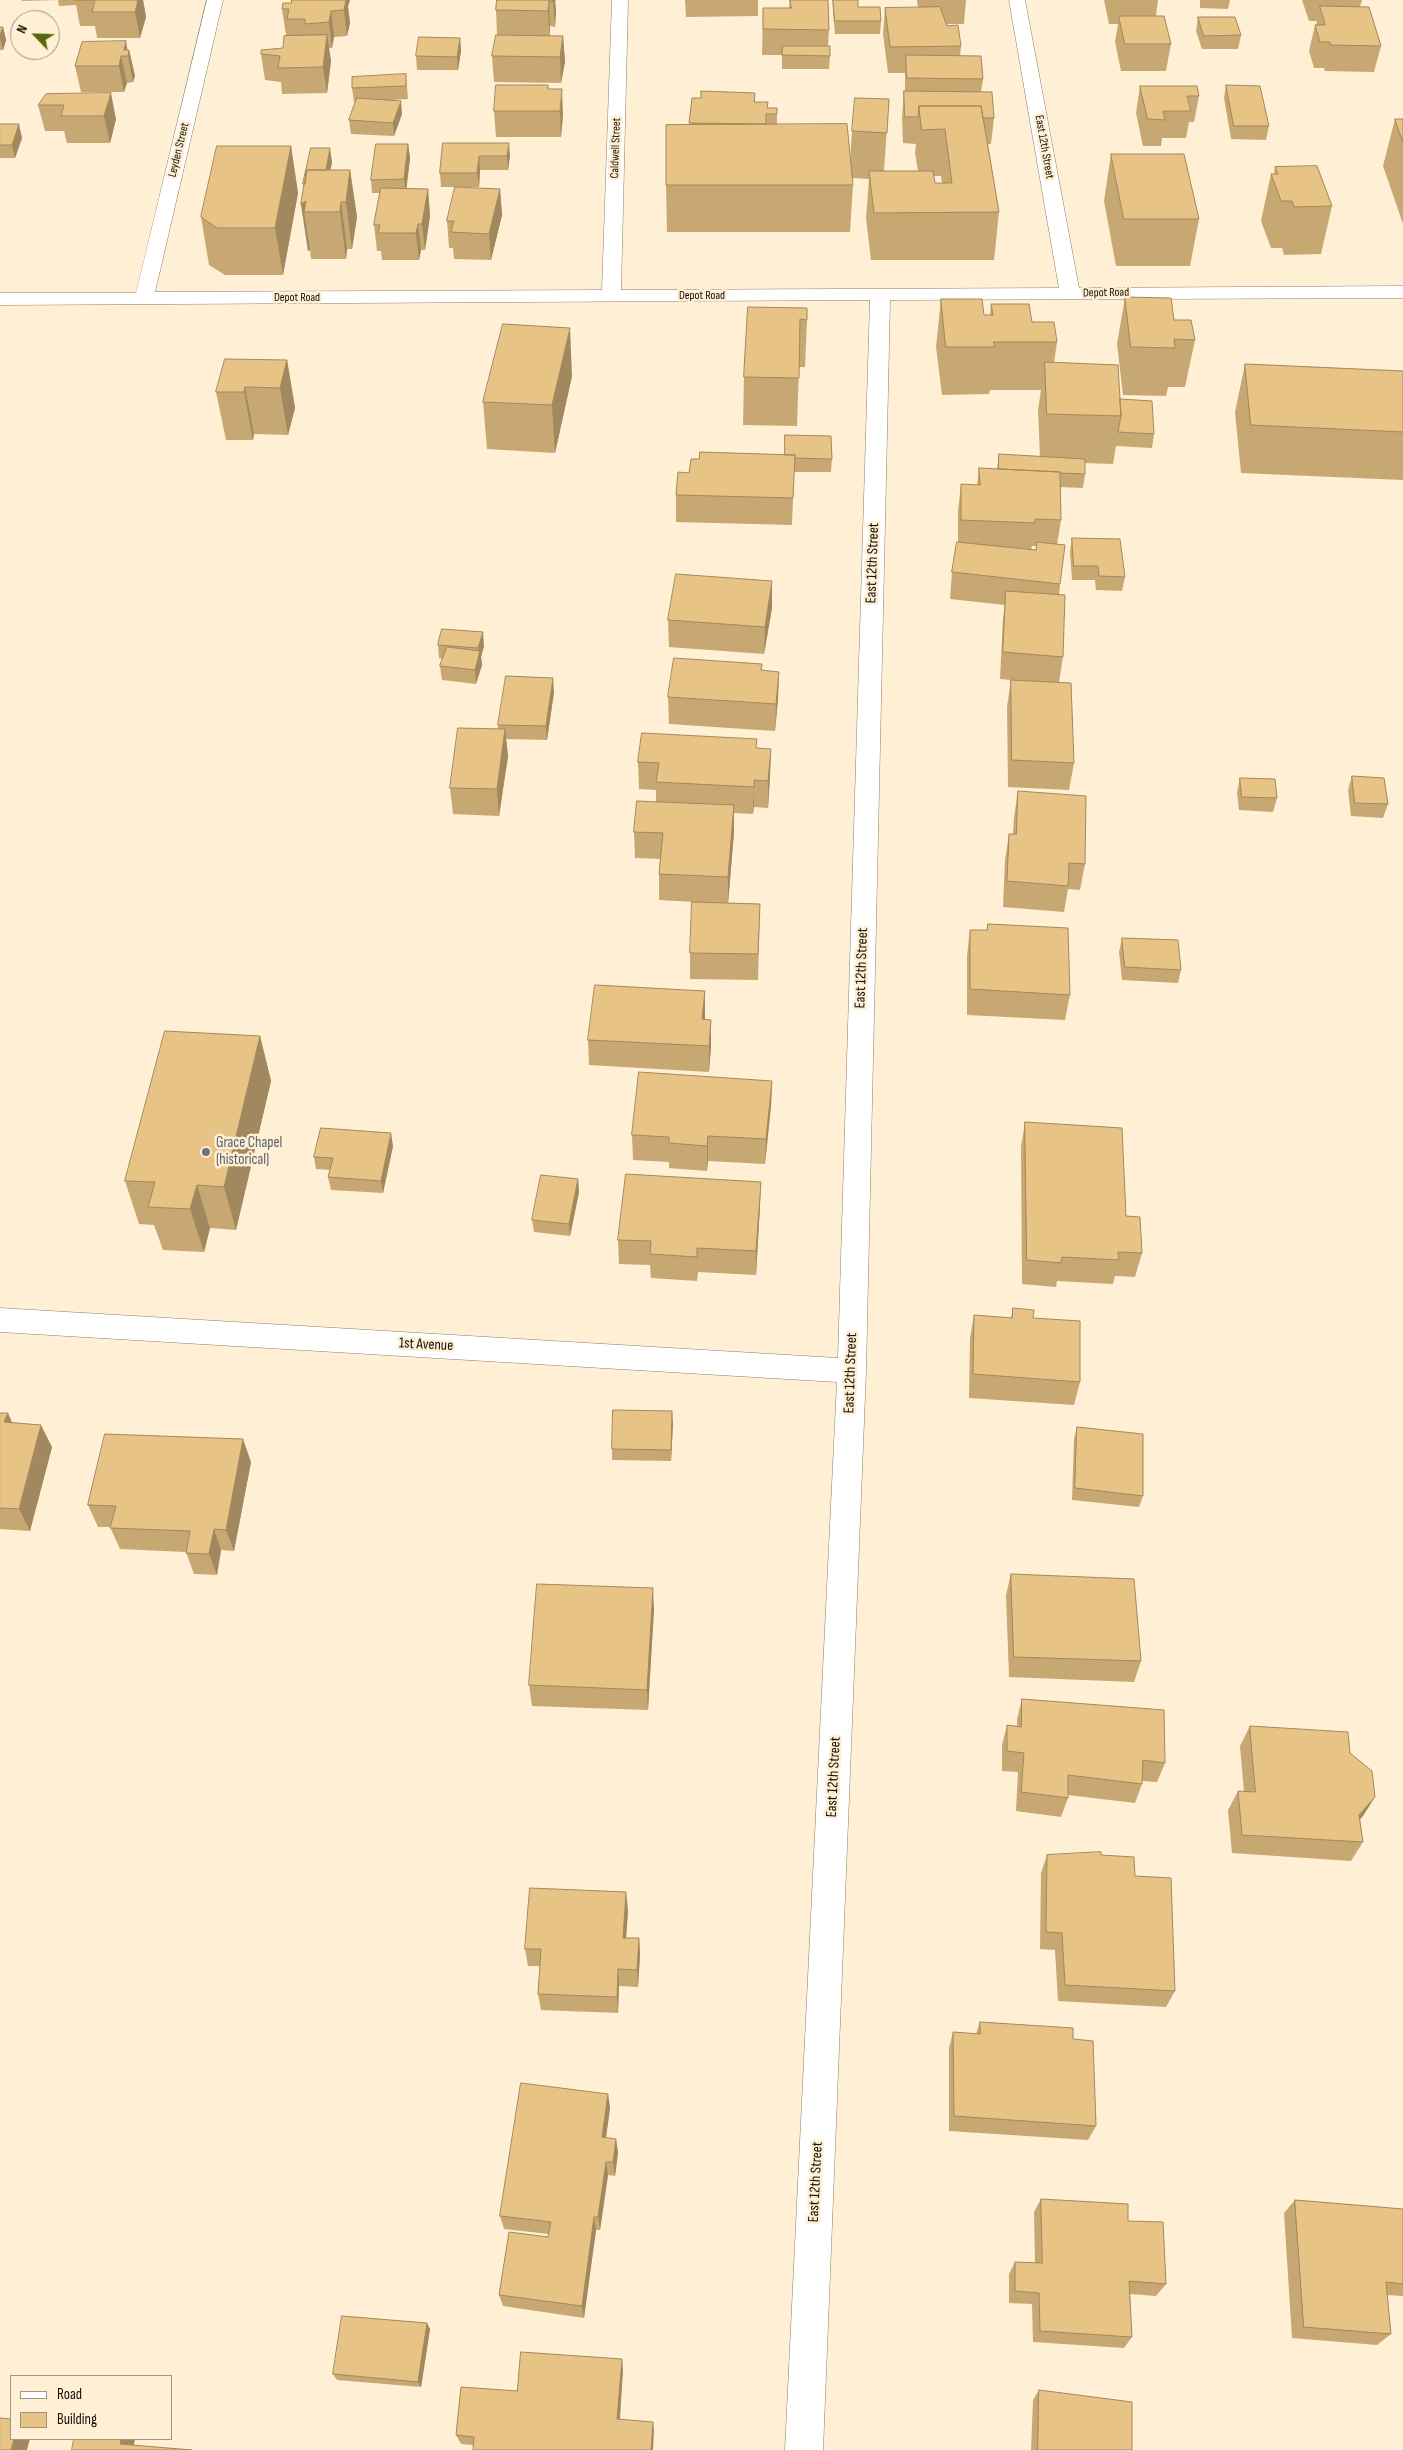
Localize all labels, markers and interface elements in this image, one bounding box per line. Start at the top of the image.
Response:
north arrow [10,10,60,60]
text: N [12,22,31,36]
street label: East 12th Street [1031,114,1057,180]
street label: Caldwell Street [608,117,624,179]
street label: Leyden Street [165,121,193,179]
street label: Depot Road [1083,285,1129,301]
street label: Depot Road [679,289,725,303]
street label: Depot Road [274,291,320,305]
street label: East 12th Street [863,522,883,604]
street label: East 12th Street [852,927,872,1009]
place label: Grace Chapel (historical) [216,1134,282,1169]
marker: Grace Chapel (historical) [200,1146,212,1158]
street label: East 12th Street [841,1332,861,1414]
street label: 1st Avenue [398,1335,454,1355]
street label: East 12th Street [823,1736,845,1818]
street label: East 12th Street [805,2141,827,2223]
legend [10,2375,172,2440]
text: Road [57,2385,82,2404]
text: Building [57,2410,97,2429]

